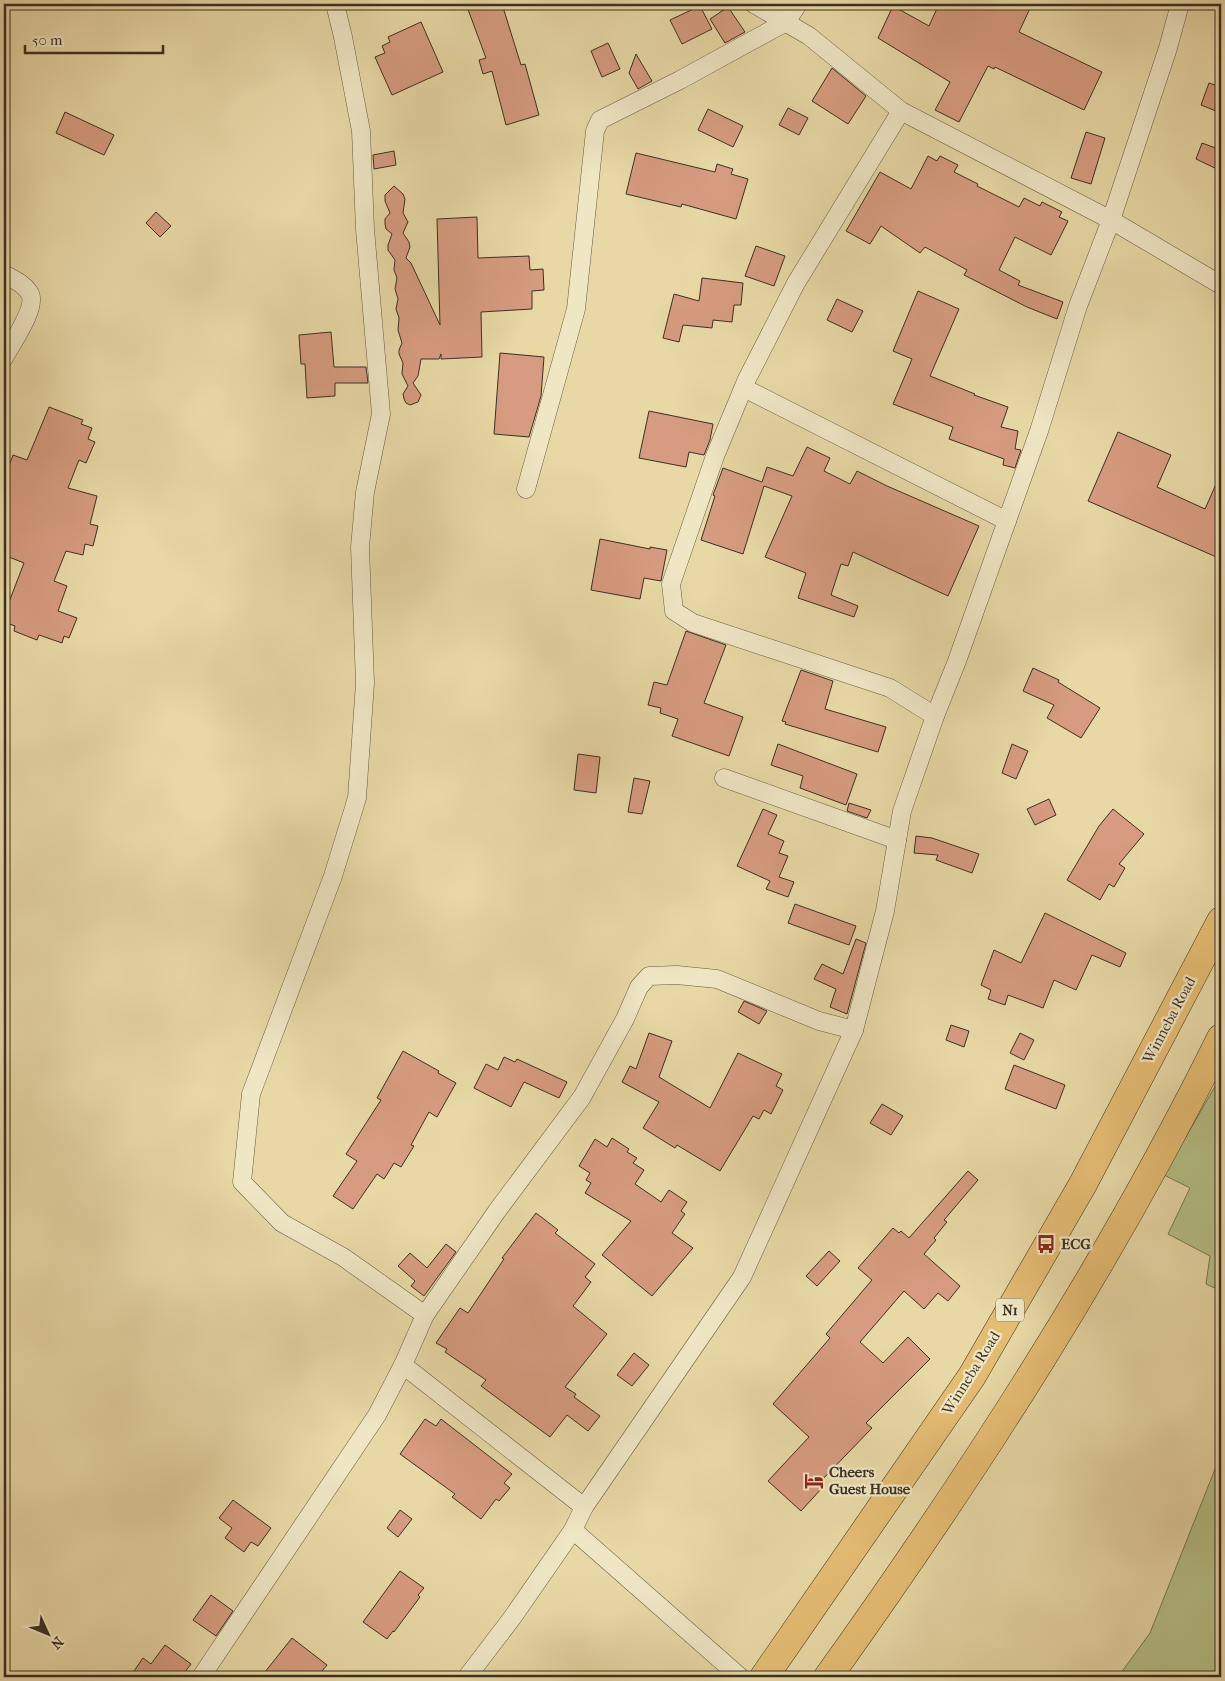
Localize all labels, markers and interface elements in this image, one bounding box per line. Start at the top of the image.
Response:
scale bar [25,22,162,54]
text: 50 m [32,31,63,49]
street label: Winneba Road [1138,973,1200,1067]
bus stop icon: ECG [1035,1233,1057,1255]
place label: ECG [1061,1235,1091,1253]
road number: N1 [996,1298,1024,1322]
street label: Winneba Road [938,1327,1004,1419]
place label: Cheers Guest House [829,1463,911,1498]
hotel icon: Cheers Guest House [803,1470,825,1492]
north arrow [22,1608,72,1658]
text: N [47,1633,67,1653]

